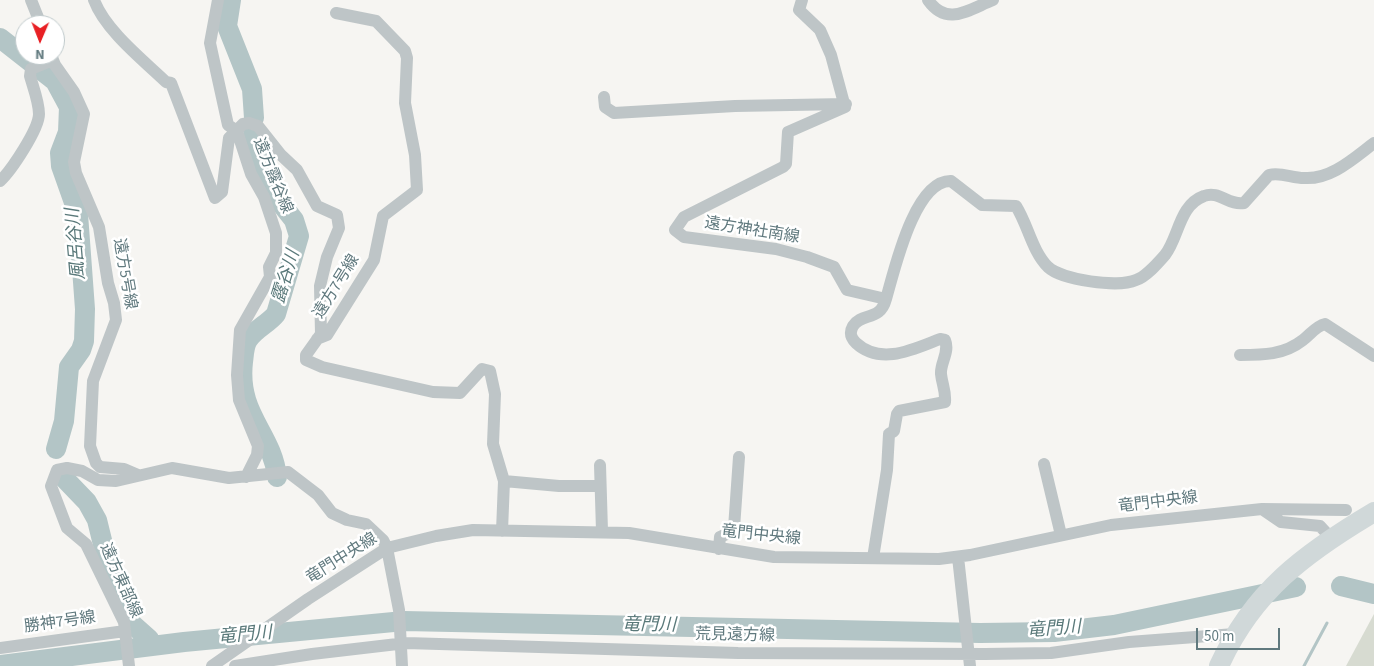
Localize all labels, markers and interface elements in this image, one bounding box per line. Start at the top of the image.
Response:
north arrow [15,15,65,65]
text: N [35,44,45,64]
street label: 遠方露谷線 [248,135,296,217]
water label: 風呂谷川 [63,207,91,281]
street label: 遠方神社南線 [703,214,801,248]
street label: 遠方5号線 [108,237,140,311]
water label: 露谷川 [269,248,305,306]
street label: 遠方7号線 [310,251,364,323]
street label: 竜門中央線 [1117,489,1199,517]
street label: 竜門中央線 [720,522,802,550]
street label: 竜門中央線 [303,530,381,588]
street label: 遠方東部線 [95,541,145,621]
street label: 勝神7号線 [23,608,97,638]
water label: 竜門川 [622,615,676,637]
water label: 竜門川 [1026,617,1082,643]
scale bar [1199,618,1283,650]
water label: 竜門川 [217,623,273,649]
street label: 荒見遠方線 [695,626,775,646]
text: 50 m [1204,626,1234,647]

